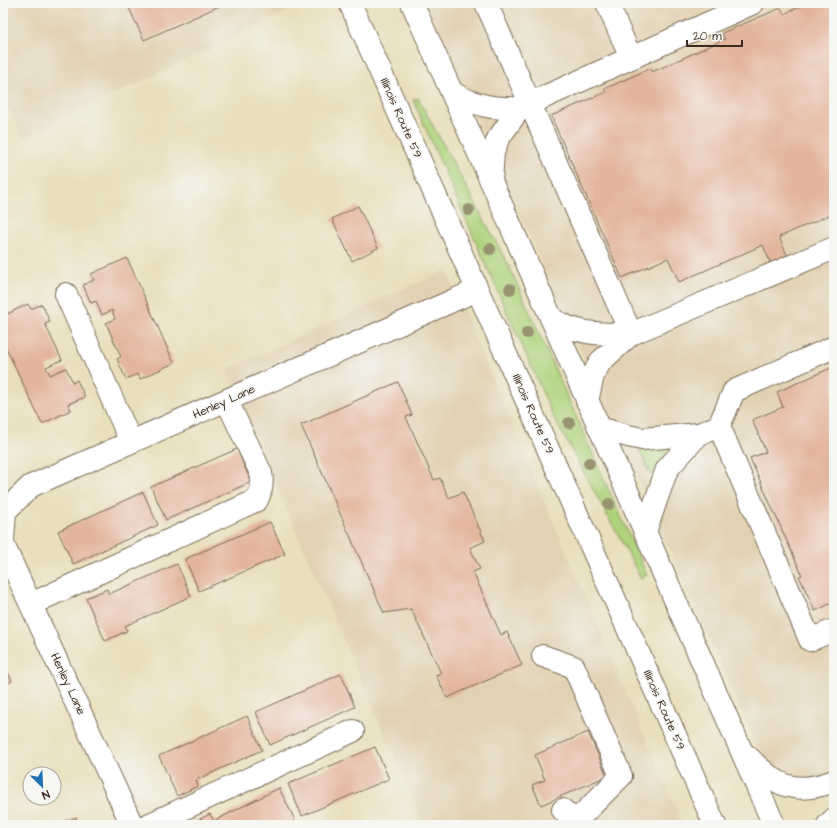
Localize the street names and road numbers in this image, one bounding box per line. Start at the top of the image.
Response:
street label: Illinois Route 59 [376,75,426,161]
street label: Illinois Route 59 [508,371,558,457]
street label: Henley Lane [190,381,259,424]
street label: Henley Lane [45,650,90,719]
street label: Illinois Route 59 [639,667,689,753]

